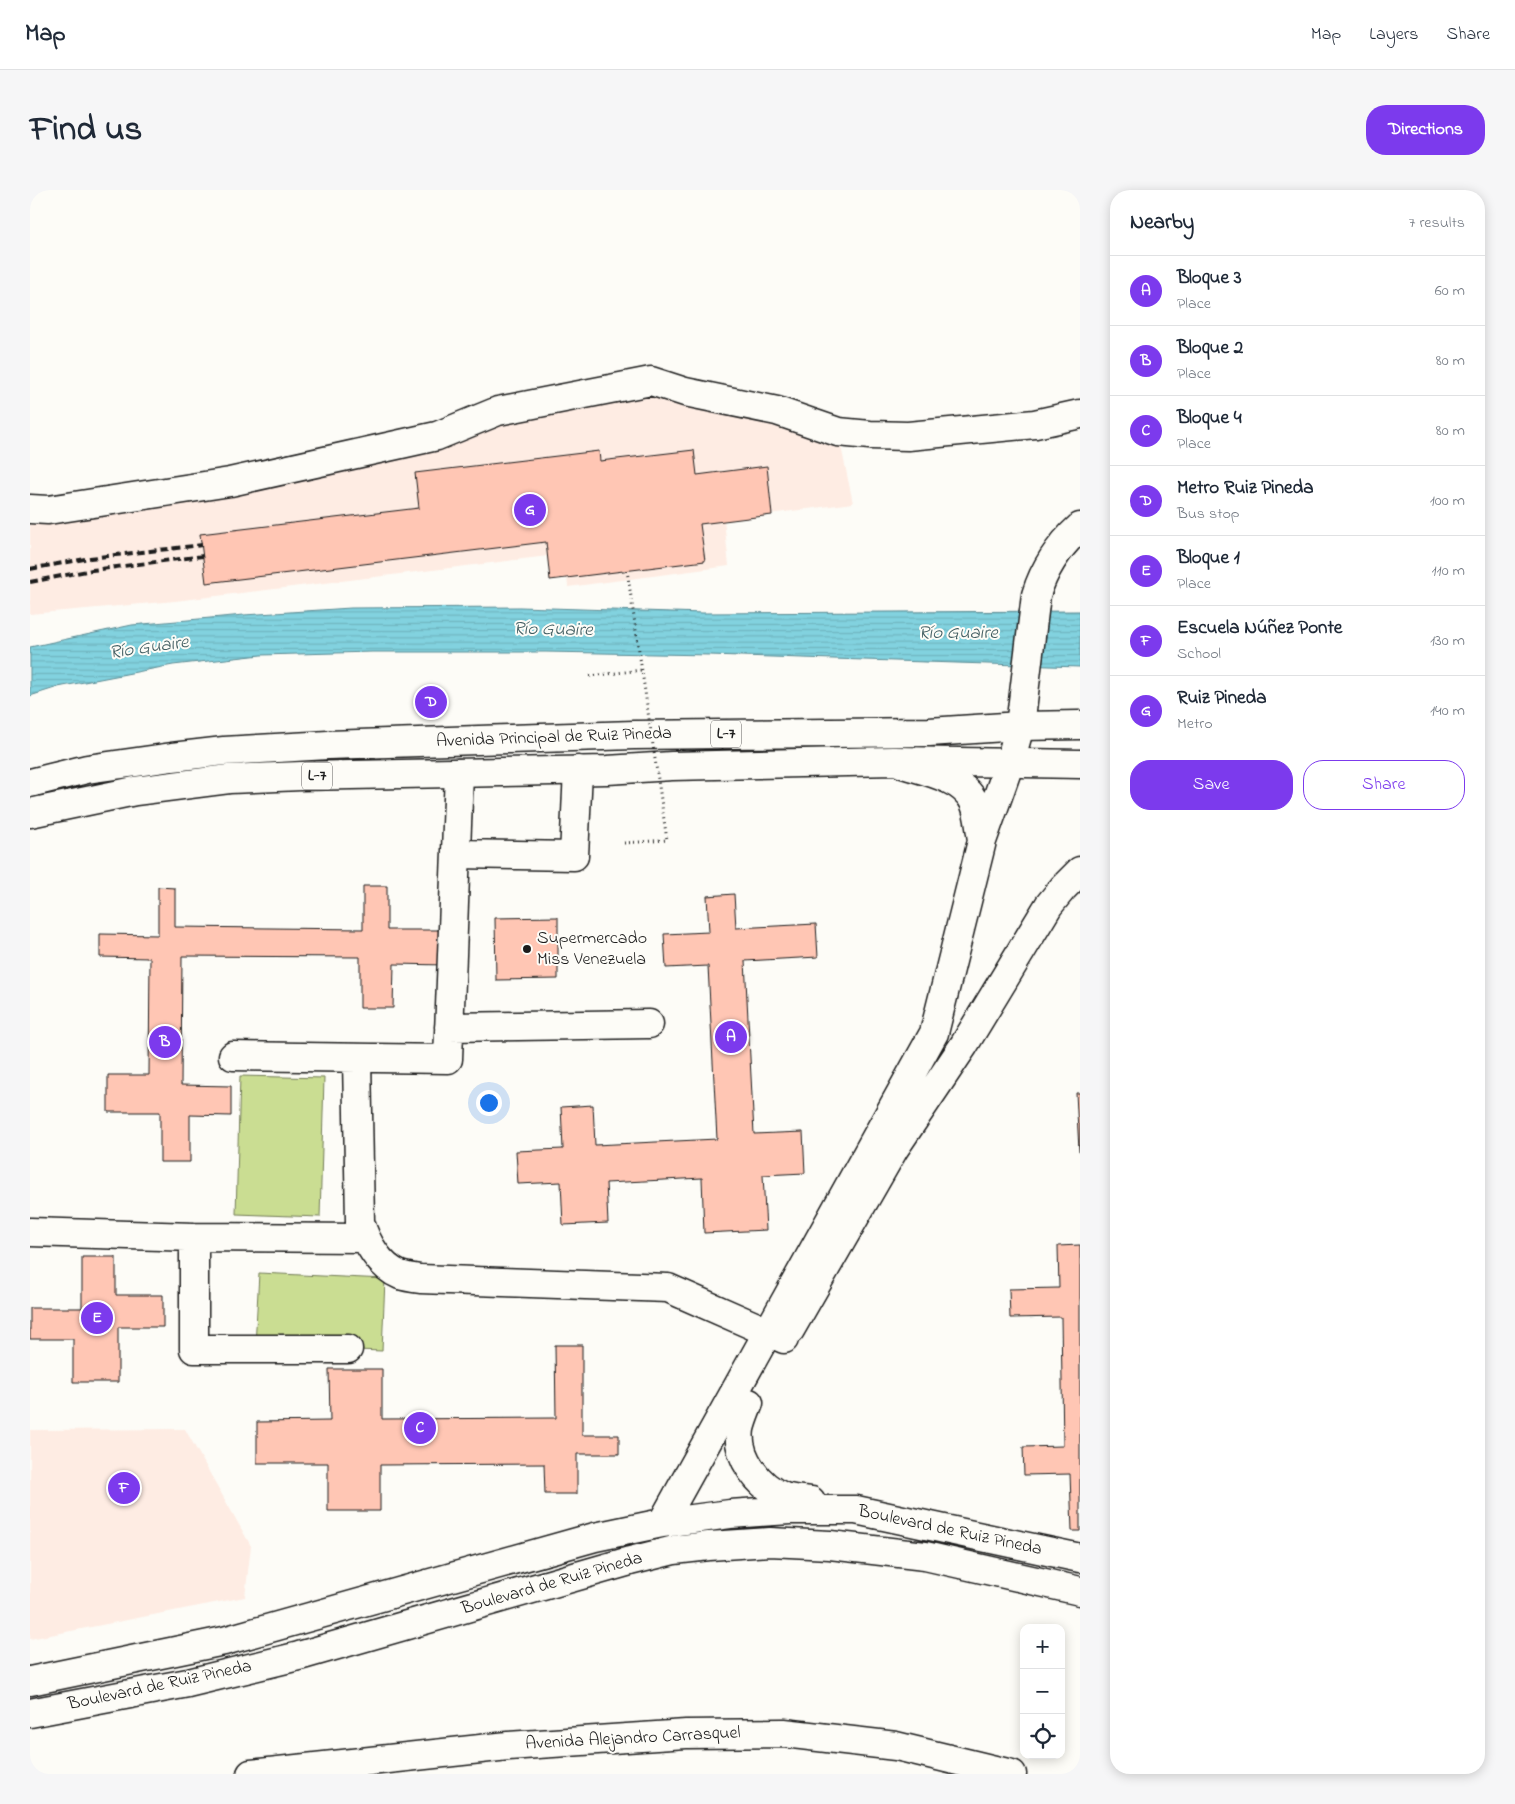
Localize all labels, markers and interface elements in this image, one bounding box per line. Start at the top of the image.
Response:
text: Map [25,17,66,52]
text: Map [1311,22,1341,48]
text: Layers [1369,22,1419,48]
text: Share [1447,22,1490,48]
text: Find us [30,105,142,156]
button: Directions [1366,105,1485,155]
text: Nearby [1130,208,1194,238]
text: 7 results [1409,211,1465,235]
text: Bloque 3 [1177,265,1242,292]
text: A [1141,279,1151,303]
text: 60 m [1435,279,1465,303]
text: Place [1177,292,1211,316]
text: Bloque 2 [1177,335,1243,362]
text: B [1141,349,1151,373]
text: 80 m [1436,349,1465,373]
text: Place [1177,362,1211,386]
text: Bloque 4 [1177,405,1242,432]
text: C [1142,419,1150,443]
text: 80 m [1436,419,1465,443]
text: Place [1177,432,1211,456]
text: Metro Ruiz Pineda [1177,475,1314,502]
text: D [1140,489,1152,513]
text: 100 m [1430,489,1465,513]
pin: G [514,491,546,529]
text: Bus stop [1177,502,1240,526]
text: Bloque 1 [1177,545,1240,572]
text: E [1141,559,1151,583]
text: 110 m [1431,559,1465,583]
text: Place [1177,572,1211,596]
text: Escuela Núñez Ponte [1177,615,1342,642]
water label: Río Guaire [513,616,594,644]
water label: Río Guaire [918,620,999,647]
water label: Río Guaire [108,629,192,667]
text: F [1141,629,1151,653]
text: 130 m [1430,629,1465,653]
text: School [1177,642,1221,666]
pin: D [415,683,447,721]
text: Ruiz Pineda [1177,685,1267,712]
text: G [1141,699,1151,723]
text: 140 m [1430,699,1465,723]
text: Metro [1177,712,1213,736]
road number: L-7 [711,720,741,748]
street label: Avenida Principal de Ruiz Pineda [436,721,672,755]
button: Save [1130,760,1293,810]
button: Share [1303,760,1465,810]
road number: L-7 [302,762,332,790]
place label: Supermercado Miss Venezuela [537,926,647,973]
marker: Supermercado Miss Venezuela [521,943,533,955]
pin: A [715,1018,747,1056]
pin: B [149,1023,181,1061]
your location [476,1090,502,1116]
pin: E [81,1299,113,1337]
pin: C [404,1409,436,1447]
pin: F [108,1469,140,1507]
street label: Boulevard de Ruiz Pineda [855,1499,1044,1563]
street label: Boulevard de Ruiz Pineda [457,1546,646,1623]
map controls [1020,1624,1065,1759]
button: + [1020,1624,1065,1669]
street label: Boulevard de Ruiz Pineda [65,1654,254,1718]
button: − [1020,1669,1065,1714]
button: locate [1020,1714,1065,1759]
street label: Avenida Alejandro Carrasquel [525,1720,741,1758]

